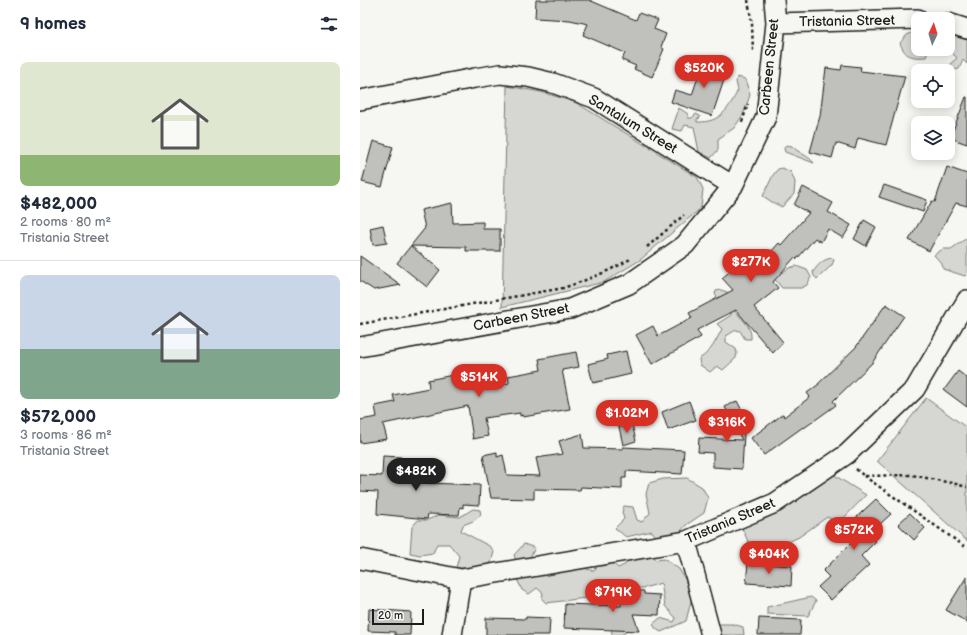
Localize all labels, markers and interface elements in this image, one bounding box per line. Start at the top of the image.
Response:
street label: Tristania Street [799,12,896,30]
north arrow [911,12,955,56]
map controls [911,12,955,160]
icon: filters [318,13,340,35]
text: 9 homes [20,14,86,34]
street label: Carbeen Street [755,17,783,116]
pin: $520K [676,55,732,89]
text: $520K [684,60,724,76]
button: locate [911,64,955,108]
icon: home [144,88,216,160]
street label: Santalum Street [586,91,681,158]
button: layers [911,116,955,160]
text: $482,000 [20,194,97,214]
text: 2 rooms · 80 m² [20,214,111,230]
text: Tristania Street [20,230,109,246]
pin: $277K [723,249,779,283]
text: $277K [731,254,771,270]
street label: Carbeen Street [472,299,571,335]
icon: home [144,301,216,373]
pin: $514K [451,364,507,398]
text: $514K [460,369,498,385]
pin: $1.02M [594,400,660,434]
text: $1.02M [605,405,649,421]
text: $572,000 [20,407,96,427]
pin: $316K [699,409,755,443]
text: $316K [708,414,746,430]
text: 3 rooms · 86 m² [20,427,112,443]
text: Tristania Street [20,443,109,459]
pin: $482K [388,458,444,492]
text: $482K [396,463,436,479]
street label: Tristania Street [683,494,778,548]
pin: $572K [826,517,882,551]
text: $572K [834,522,874,538]
pin: $404K [741,541,797,575]
text: $404K [749,546,789,562]
pin: $719K [585,579,641,613]
text: $719K [594,584,632,600]
scale bar [372,607,424,626]
text: 20 m [378,609,403,622]

